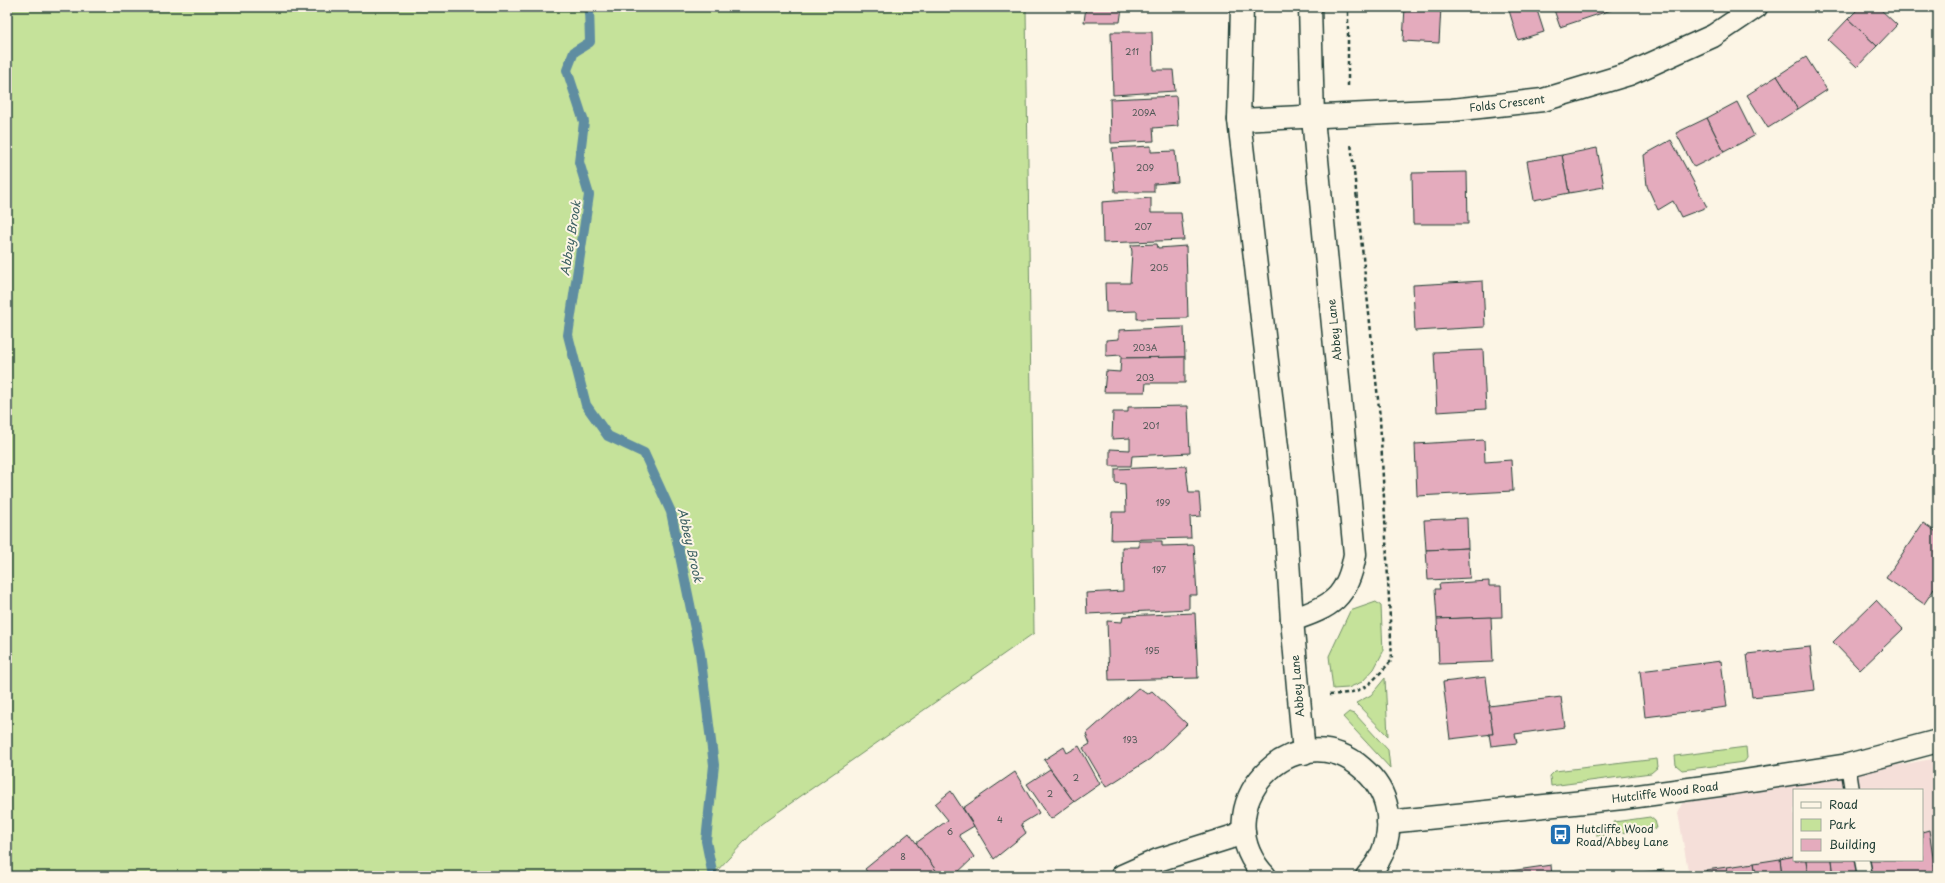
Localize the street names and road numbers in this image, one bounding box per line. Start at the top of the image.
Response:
street label: Folds Crescent [1468,90,1546,116]
street label: Abbey Lane [1322,298,1346,362]
street label: Abbey Lane [1286,654,1308,718]
street label: Hutcliffe Wood Road [1611,777,1719,807]

